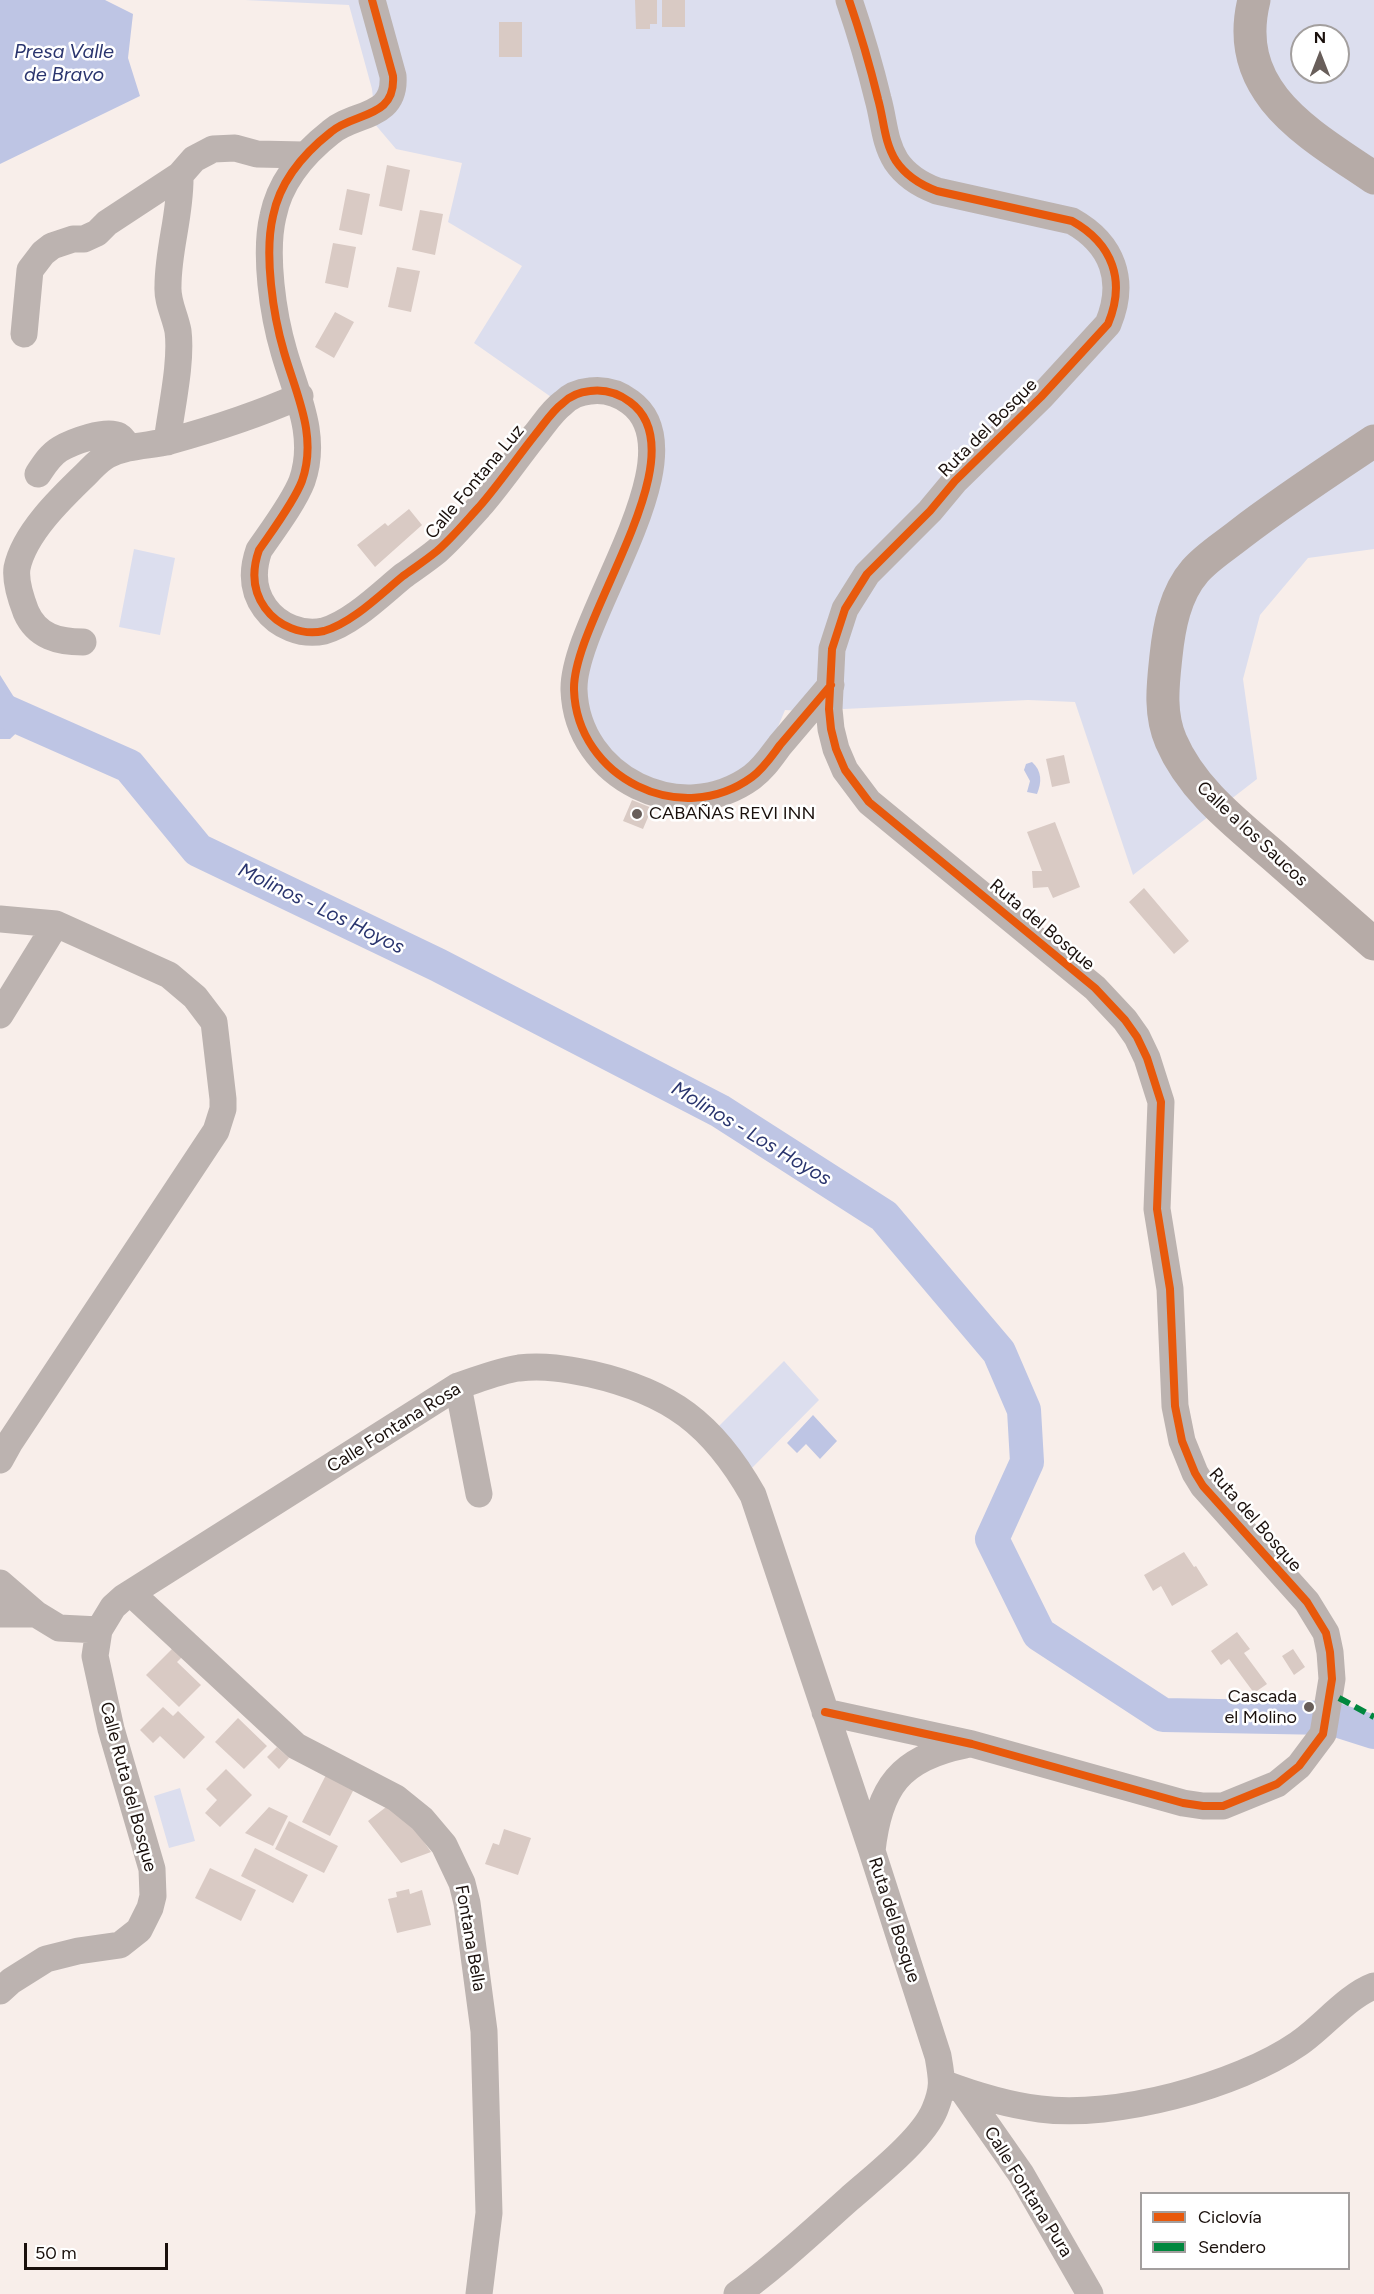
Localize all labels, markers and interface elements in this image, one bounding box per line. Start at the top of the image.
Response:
north arrow [1290,24,1350,84]
text: N [1314,28,1326,47]
water label: Presa Valle de Bravo [14,40,114,87]
street label: Ruta del Bosque [934,374,1042,482]
street label: Calle Fontana Luz [421,421,529,543]
street label: Calle a los Saucos [1192,777,1312,891]
place label: CABAÑAS REVI INN [649,803,815,825]
marker: CABAÑAS REVI INN [630,807,644,821]
water label: Molinos - Los Hoyos [234,858,408,960]
street label: Ruta del Bosque [985,875,1099,975]
water label: Molinos - Los Hoyos [667,1077,835,1191]
street label: Calle Fontana Rosa [323,1378,465,1478]
street label: Ruta del Bosque [1204,1464,1306,1576]
place label: Cascada el Molino [1224,1686,1297,1728]
street label: Calle Ruta del Bosque [95,1700,161,1874]
marker: Cascada el Molino [1302,1700,1316,1714]
street label: Ruta del Bosque [864,1855,924,1985]
street label: Fontana Bella [450,1883,490,1993]
street label: Calle Fontana Pura [979,2123,1077,2261]
legend [1140,2192,1350,2270]
text: Ciclovía [1198,2206,1262,2228]
scale bar [27,2231,171,2269]
text: Sendero [1198,2236,1266,2258]
text: 50 m [35,2242,77,2264]

